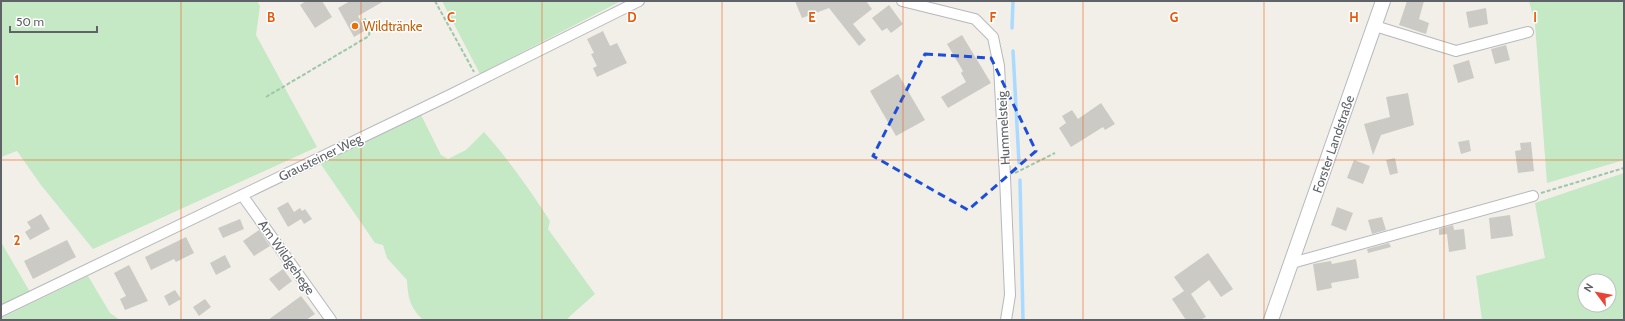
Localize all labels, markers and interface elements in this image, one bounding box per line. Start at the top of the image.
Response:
scale bar [10,8,97,34]
text: B [267,9,275,25]
text: C [447,9,455,25]
text: D [627,9,637,25]
text: E [808,9,816,25]
text: F [990,9,997,25]
text: G [1170,9,1179,25]
text: H [1349,9,1359,25]
text: I [1533,9,1537,25]
text: 50 m [16,14,44,29]
place label: Wildtränke [363,18,423,34]
marker: Wildtränke [350,21,360,31]
text: 1 [15,72,19,88]
street label: Hummelsteig [993,90,1013,165]
street label: Forster Landstraße [1309,93,1357,195]
street label: Grausteiner Weg [276,130,365,184]
street label: Am Wildgehege [255,217,319,298]
text: 2 [14,232,21,248]
north arrow [1577,273,1617,313]
text: N [1581,281,1597,295]

